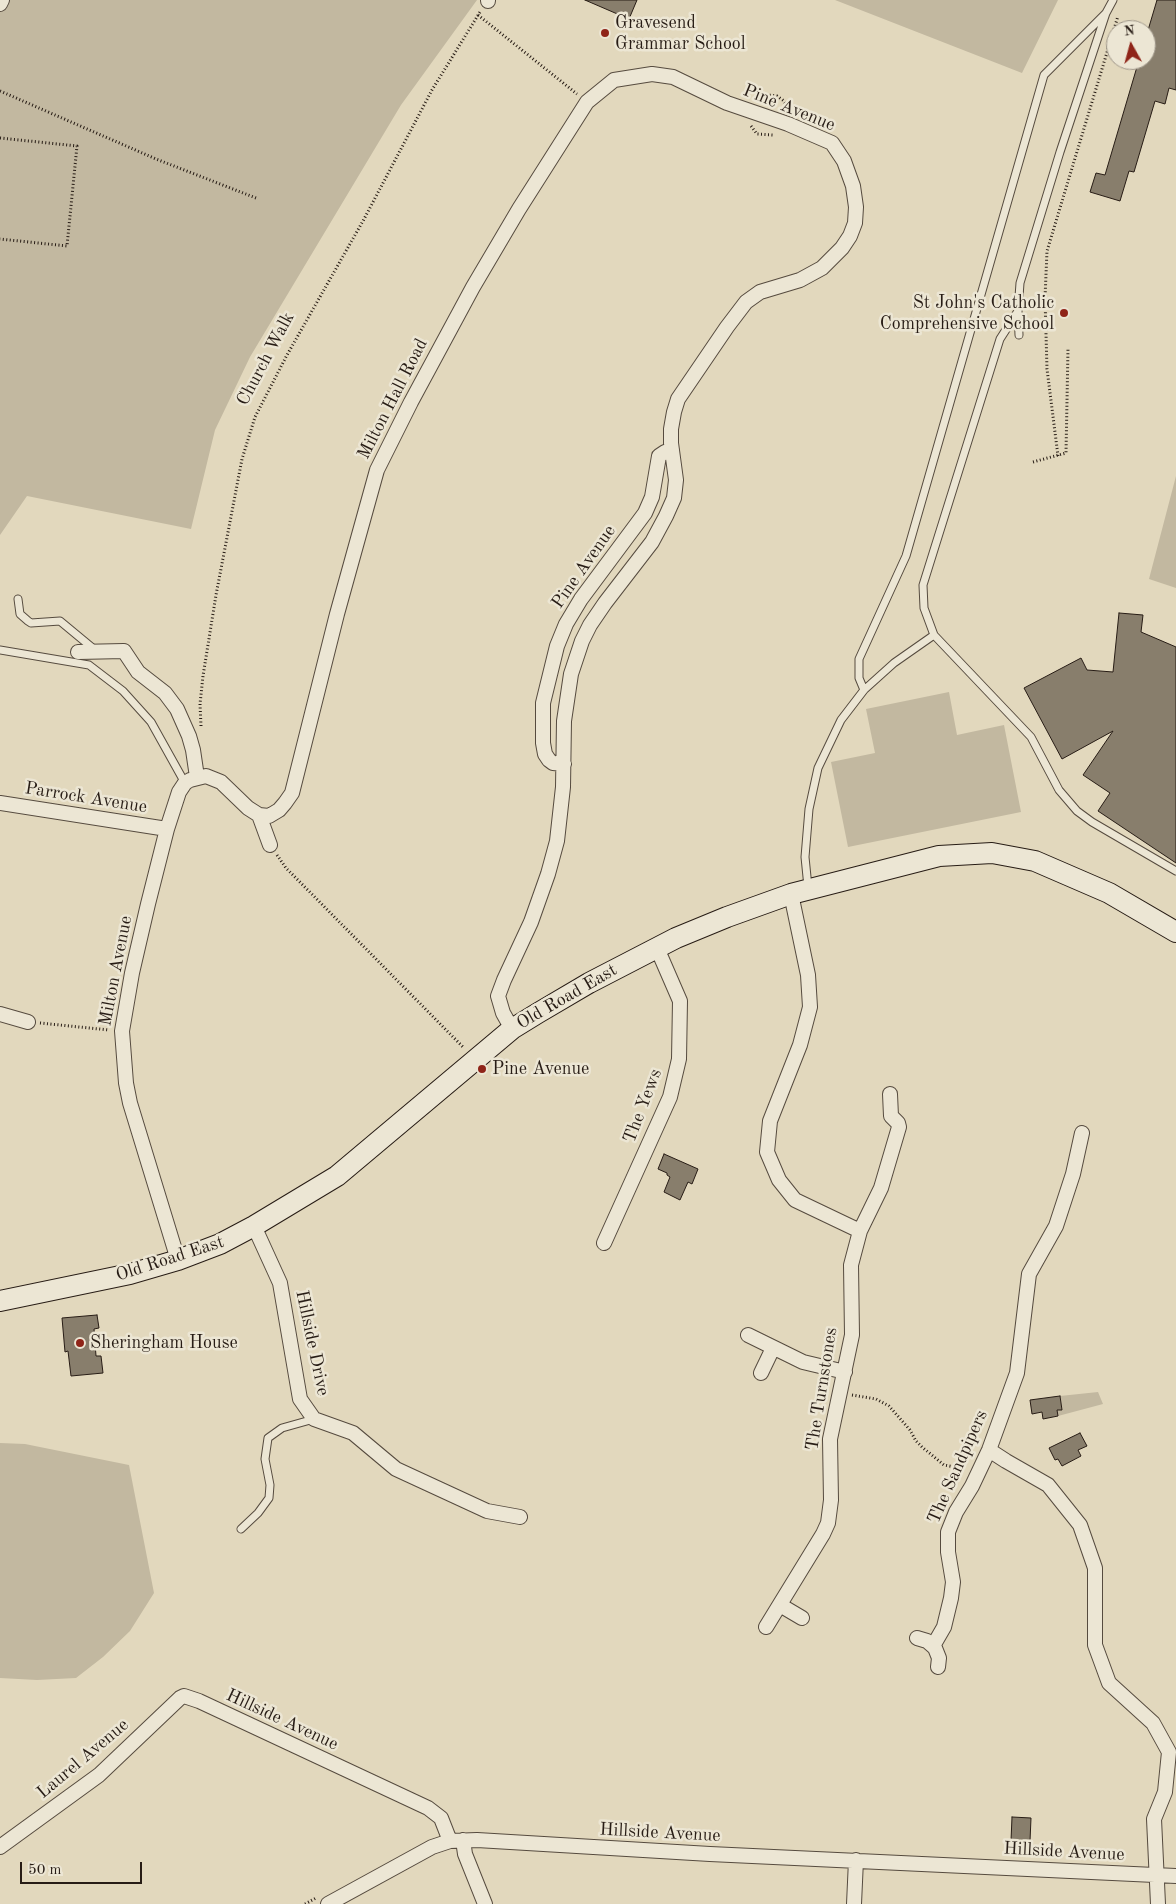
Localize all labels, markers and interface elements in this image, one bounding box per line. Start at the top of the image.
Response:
place label: Gravesend Grammar School [615,12,746,54]
north arrow [1106,20,1156,70]
text: N [1123,24,1135,39]
marker: Gravesend Grammar School [599,27,611,39]
street label: Pine Avenue [740,80,838,136]
place label: St John's Catholic Comprehensive School [880,292,1054,334]
marker: St John's Catholic Comprehensive School [1058,307,1070,319]
street label: Church Walk [232,309,300,409]
street label: Milton Hall Road [353,335,433,463]
street label: Pine Avenue [547,521,621,613]
street label: Parrock Avenue [23,778,149,818]
street label: Milton Avenue [95,914,137,1028]
street label: Old Road East [513,960,621,1034]
place label: Pine Avenue [492,1058,589,1080]
marker: Pine Avenue [476,1063,488,1075]
street label: The Yews [619,1066,667,1146]
street label: Old Road East [113,1231,227,1287]
street label: Hillside Drive [290,1288,334,1398]
street label: The Turnstones [802,1326,842,1452]
place label: Sheringham House [90,1332,238,1354]
marker: Sheringham House [74,1337,86,1349]
street label: The Sandpipers [923,1407,993,1527]
street label: Hillside Avenue [222,1685,342,1755]
street label: Laurel Avenue [33,1714,133,1804]
street label: Hillside Avenue [599,1819,721,1847]
street label: Hillside Avenue [1003,1838,1125,1866]
scale bar [22,1852,145,1884]
text: 50 m [28,1863,62,1878]

